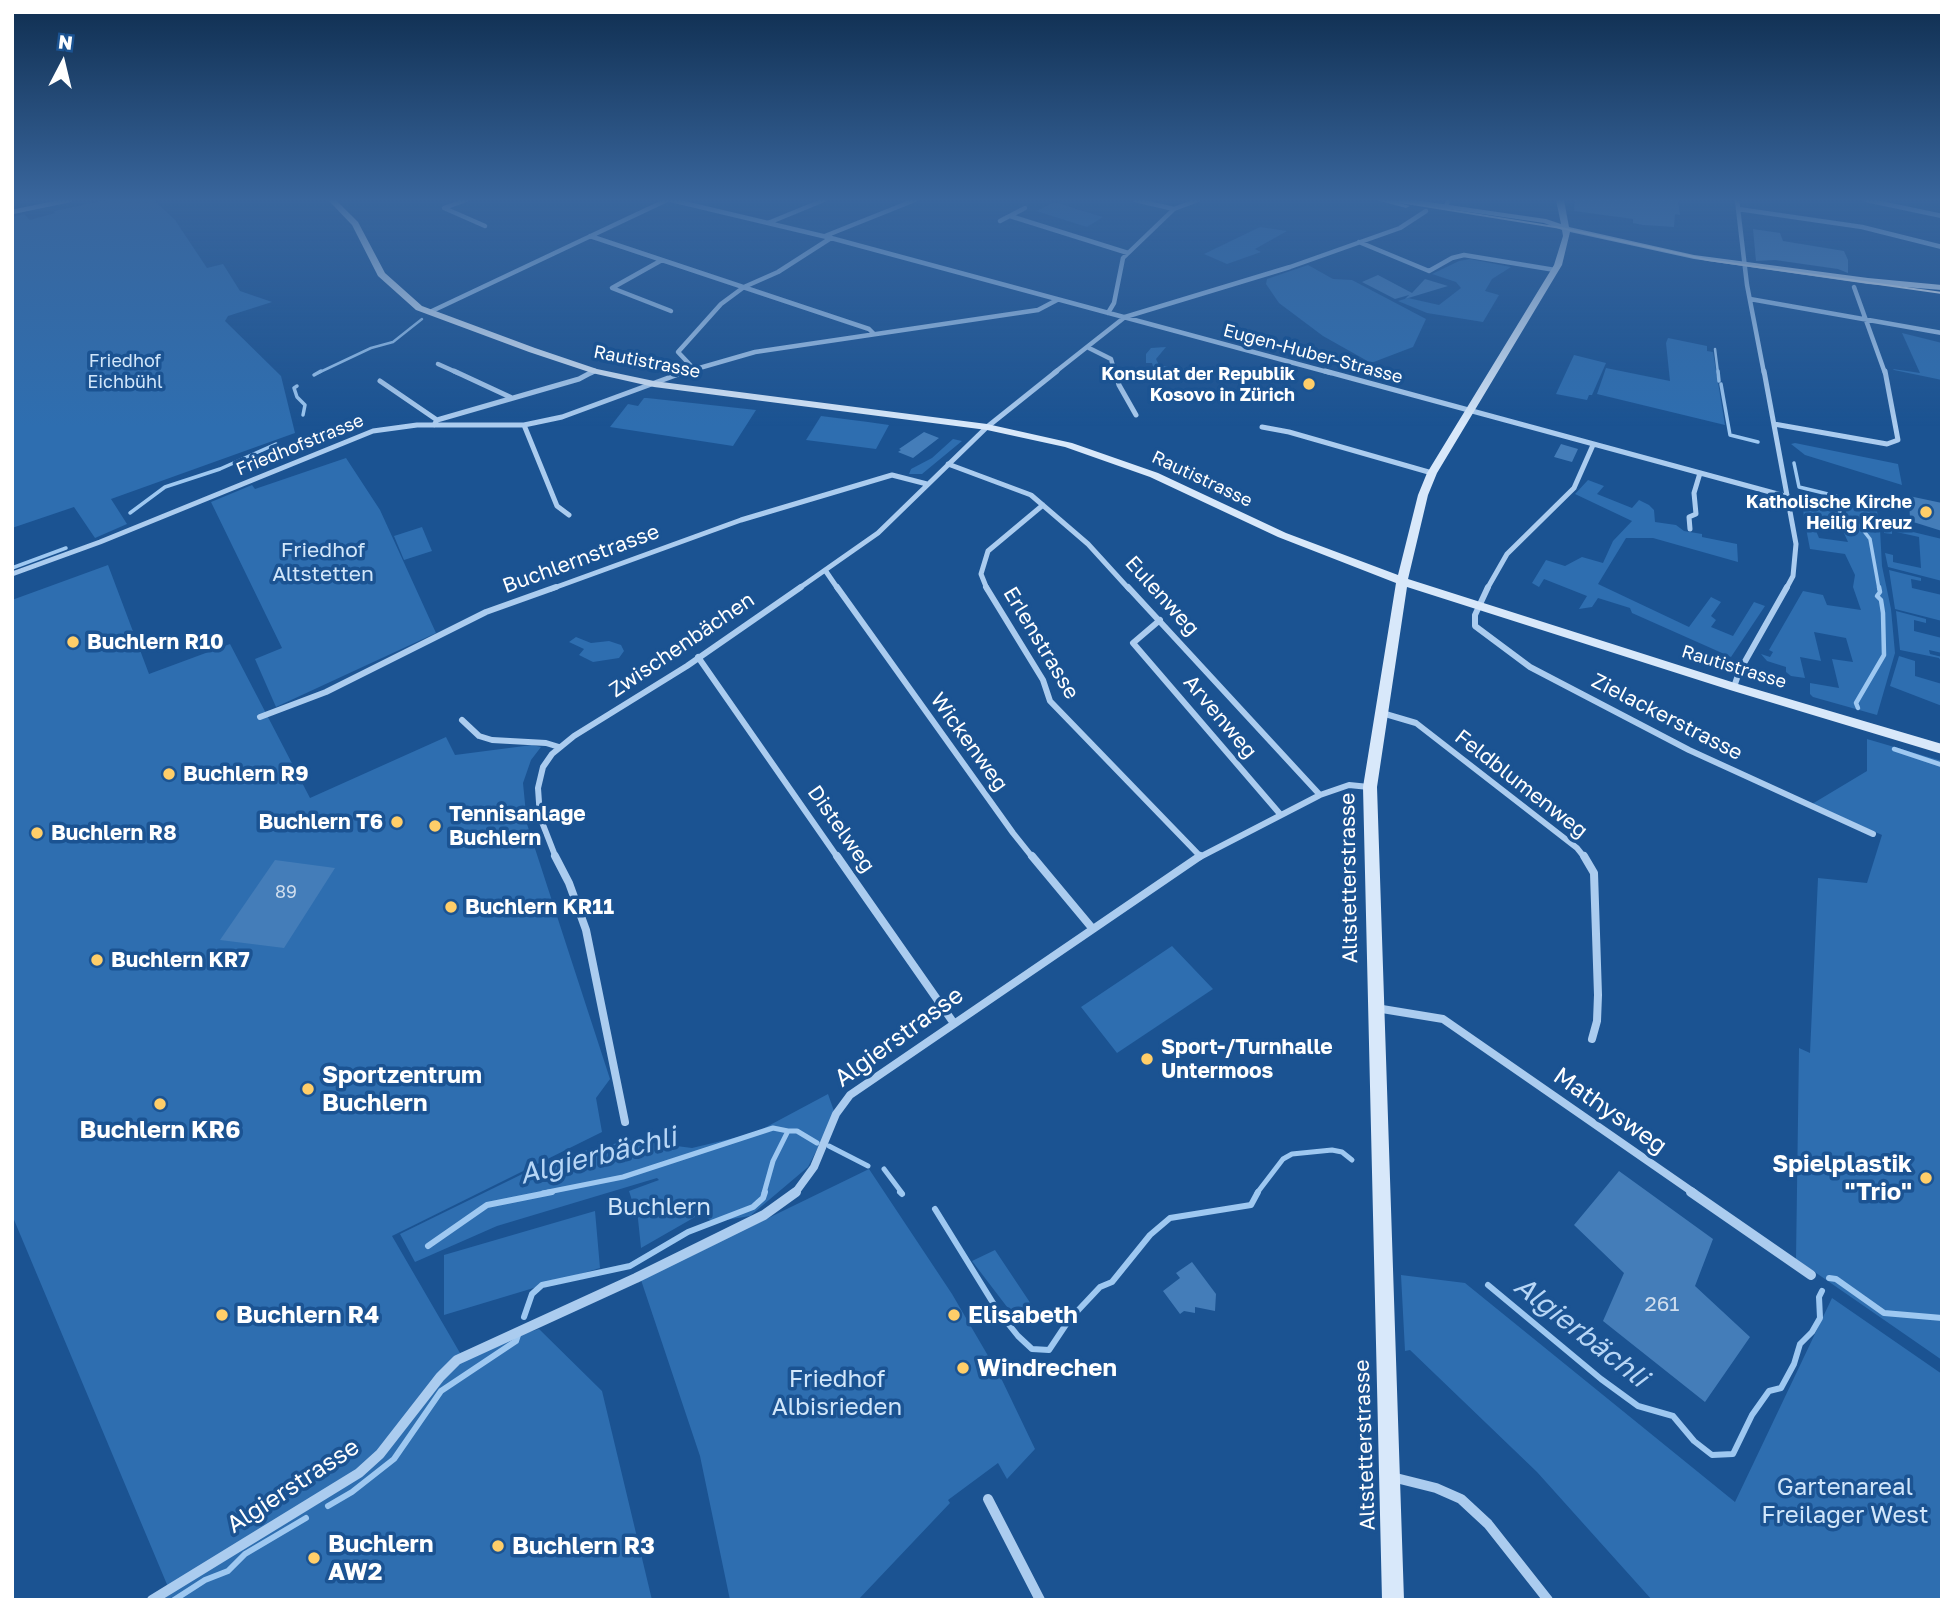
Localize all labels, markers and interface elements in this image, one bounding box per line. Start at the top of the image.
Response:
north arrow [28,28,98,98]
text: N [57,29,74,54]
street label: Eugen-Huber-Strasse [1221,320,1405,388]
street label: Rautistrasse [592,341,702,383]
park label: Friedhof Eichbühl [87,350,163,392]
place label: Konsulat der Republik Kosovo in Zürich [1101,363,1295,406]
marker: Konsulat der Republik Kosovo in Zürich [1301,376,1317,392]
street label: Friedhofstrasse [233,410,367,480]
street label: Rautistrasse [1148,446,1256,512]
place label: Katholische Kirche Heilig Kreuz [1746,491,1912,534]
marker: Katholische Kirche Heilig Kreuz [1918,504,1934,520]
street label: Buchlernstrasse [499,519,663,599]
park label: Friedhof Altstetten [272,537,374,587]
street label: Eulenweg [1120,551,1204,641]
street label: Erlenstrasse [998,582,1084,704]
street label: Zwischenbächen [605,587,759,703]
place label: Buchlern R10 [87,629,224,655]
marker: Buchlern R10 [65,634,81,650]
street label: Rautistrasse [1679,641,1789,693]
street label: Zielackerstrasse [1587,668,1747,766]
street label: Arvenweg [1178,670,1262,764]
street label: Wickenweg [925,688,1013,796]
street label: Feldblumenweg [1450,724,1592,844]
place label: Buchlern R9 [183,761,308,787]
marker: Buchlern R9 [161,766,177,782]
street label: Distelweg [802,781,880,877]
street label: Altstetterstrasse [1335,792,1363,964]
place label: Tennisanlage Buchlern [449,801,586,851]
place label: Buchlern T6 [258,809,383,835]
marker: Buchlern T6 [389,814,405,830]
marker: Tennisanlage Buchlern [427,818,443,834]
place label: Buchlern R8 [51,820,177,846]
marker: Buchlern R8 [29,825,45,841]
house number: 89 [275,881,297,903]
place label: Buchlern KR11 [465,894,614,920]
marker: Buchlern KR11 [443,899,459,915]
place label: Buchlern KR7 [111,947,250,973]
marker: Buchlern KR7 [89,952,105,968]
street label: Algierstrasse [829,981,969,1093]
place label: Sport-/Turnhalle Untermoos [1161,1034,1333,1084]
marker: Sport-/Turnhalle Untermoos [1139,1051,1155,1067]
place label: Sportzentrum Buchlern [322,1061,482,1117]
street label: Mathysweg [1548,1061,1672,1161]
marker: Sportzentrum Buchlern [300,1081,316,1097]
marker: Buchlern KR6 [152,1096,168,1112]
place label: Buchlern KR6 [80,1116,240,1144]
water label: Algierbächli [516,1120,680,1192]
place label: Spielplastik "Trio" [1772,1150,1912,1206]
marker: Spielplastik "Trio" [1918,1170,1934,1186]
park label: Buchlern [607,1193,711,1221]
water label: Algierbächli [1507,1269,1655,1395]
house number: 261 [1644,1291,1680,1317]
place label: Buchlern R4 [236,1301,379,1329]
place label: Elisabeth [968,1301,1078,1329]
marker: Buchlern R4 [214,1307,230,1323]
marker: Elisabeth [946,1307,962,1323]
place label: Windrechen [977,1354,1117,1382]
street label: Altstetterstrasse [1349,1359,1381,1531]
marker: Windrechen [955,1360,971,1376]
park label: Friedhof Albisrieden [772,1365,902,1421]
street label: Algierstrasse [221,1433,365,1539]
park label: Gartenareal Freilager West [1761,1473,1929,1529]
place label: Buchlern AW2 [328,1530,433,1586]
place label: Buchlern R3 [512,1532,655,1560]
marker: Buchlern R3 [490,1538,506,1554]
marker: Buchlern AW2 [306,1550,322,1566]

